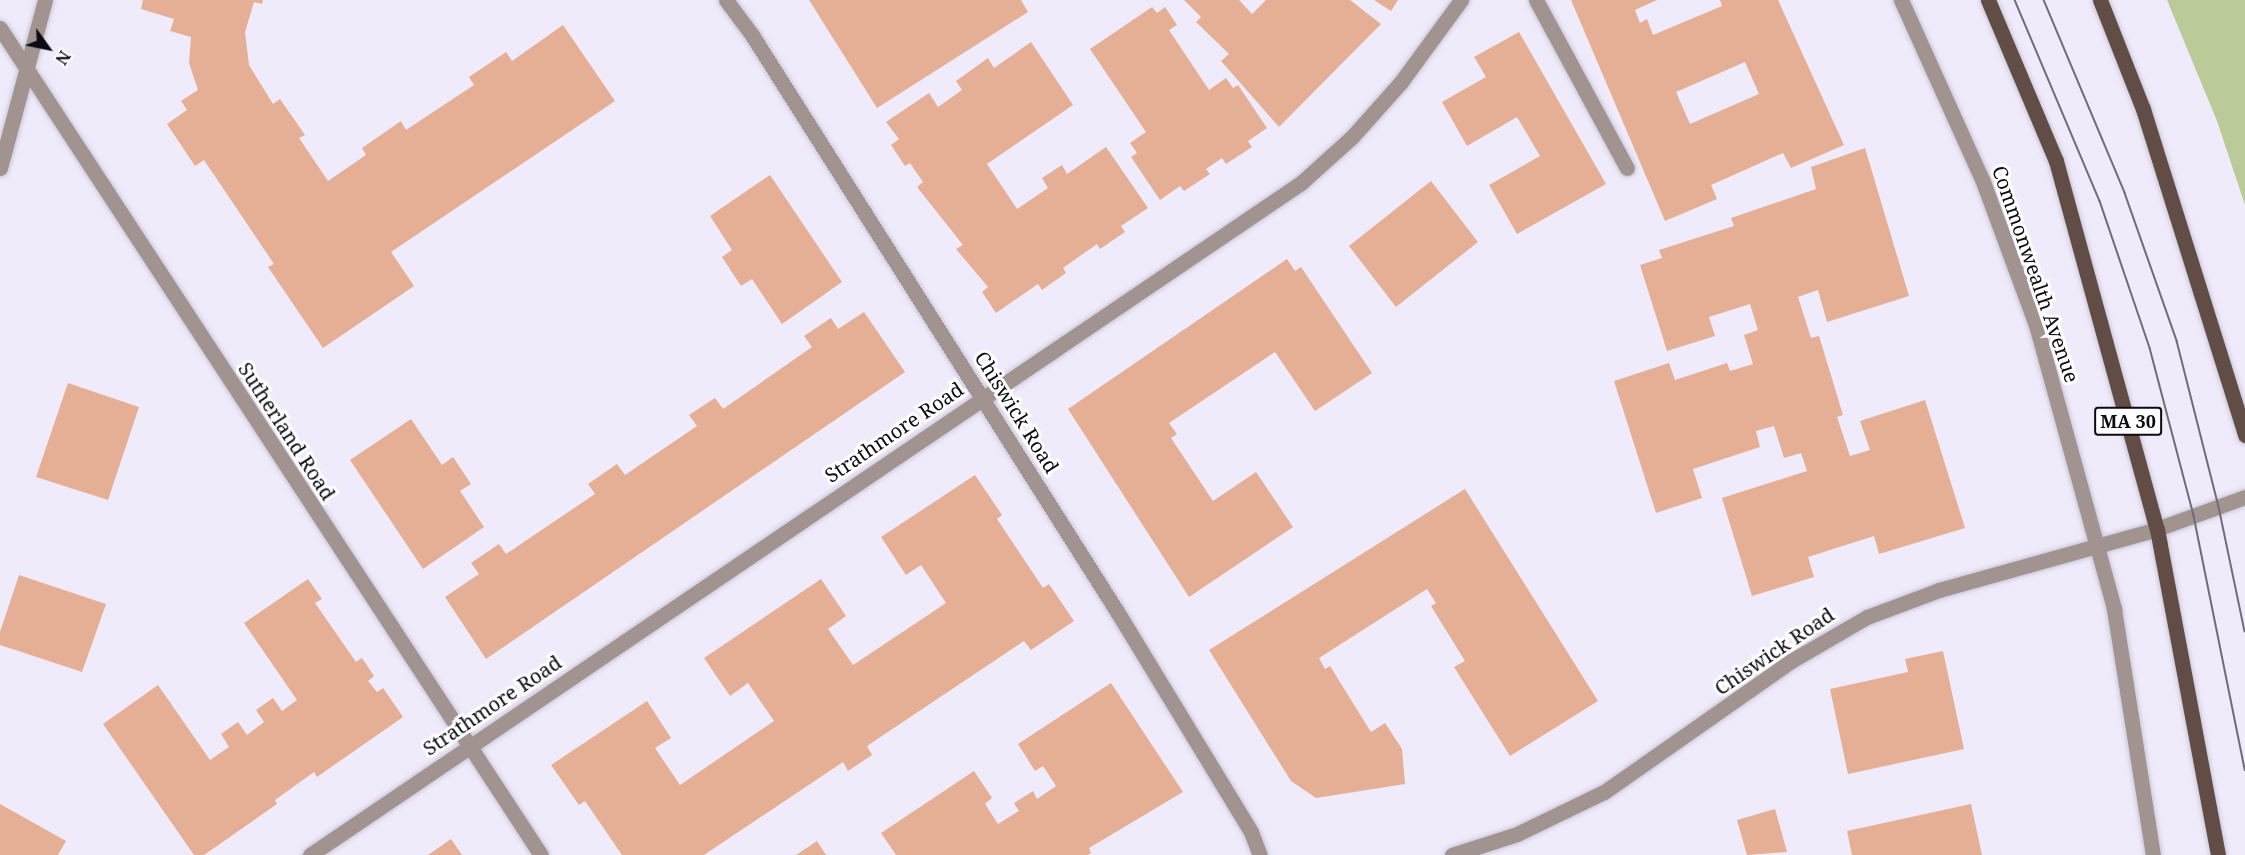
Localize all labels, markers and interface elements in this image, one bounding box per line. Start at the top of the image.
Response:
north arrow [18,18,78,78]
text: N [50,47,76,69]
street label: Commonwealth Avenue [1988,162,2084,386]
street label: Chiswick Road [970,347,1064,477]
street label: Sutherland Road [234,358,340,504]
street label: Strathmore Road [820,377,968,487]
road number: MA 30 [2094,406,2162,436]
street label: Chiswick Road [1710,602,1838,700]
street label: Strathmore Road [418,650,566,760]

